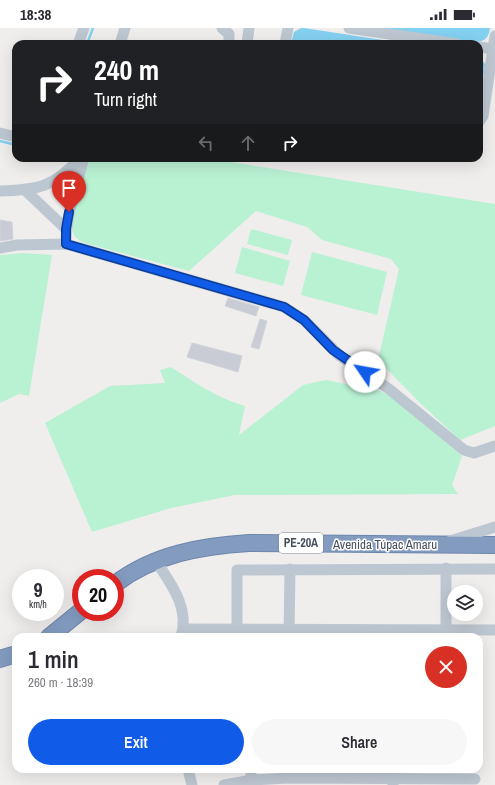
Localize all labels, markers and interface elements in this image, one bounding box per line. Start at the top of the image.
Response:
text: 18:38 [20,4,51,25]
text: 240 m [94,51,159,89]
icon: right [28,56,80,108]
text: Turn right [94,87,157,112]
icon: left [195,132,217,154]
icon: ahead [237,132,259,154]
icon: right [279,132,301,154]
pin [52,171,86,212]
icon: arrive [58,177,80,199]
position arrow [344,351,386,393]
road number: PE-20A [279,533,323,553]
street label: Avenida Túpac Amaru [332,536,437,553]
speed limit sign: 20 [72,569,124,621]
text: 9 [33,576,43,603]
map controls [447,585,483,621]
button: layers [447,585,483,621]
text: km/h [29,598,47,611]
text: 1 min [28,643,79,675]
button: close [425,646,467,688]
text: 260 m · 18:39 [28,674,93,691]
button: Exit [28,719,244,765]
button: Share [252,719,467,765]

